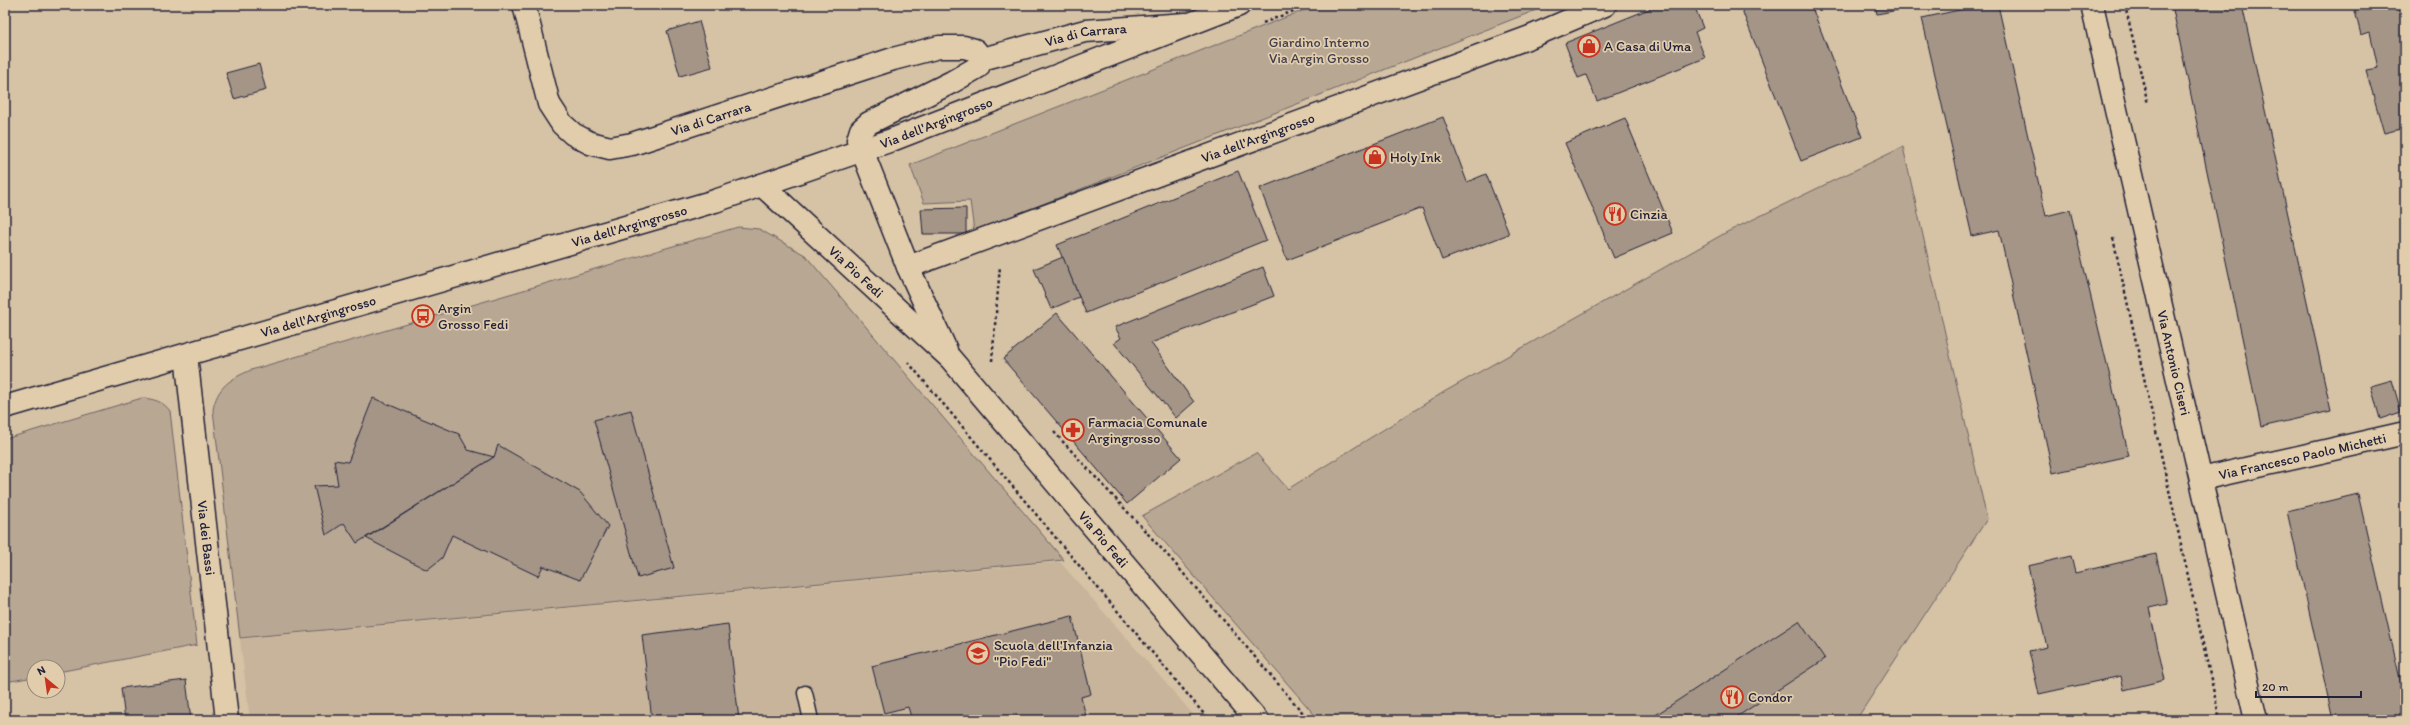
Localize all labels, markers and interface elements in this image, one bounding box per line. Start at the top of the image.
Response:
street label: Via di Carrara [1043,20,1128,50]
shop icon: A Casa di Uma [1576,33,1602,59]
park label: Giardino Interno Via Argin Grosso [1269,34,1369,67]
place label: A Casa di Uma [1604,38,1692,55]
street label: Via dell'Argingrosso [878,93,995,152]
street label: Via di Carrara [669,97,754,139]
street label: Via dell'Argingrosso [1199,109,1317,166]
shop icon: Holy Ink [1362,144,1388,170]
place label: Holy Ink [1390,149,1442,166]
street label: Via dell'Argingrosso [570,201,689,251]
restaurant icon: Cinzia [1602,201,1628,227]
place label: Cinzia [1630,206,1668,223]
street label: Via Pio Fedi [825,242,887,301]
street label: Via dell'Argingrosso [258,291,378,341]
place label: Argin Grosso Fedi [438,300,508,333]
bus stop icon: Argin Grosso Fedi [410,303,436,329]
street label: Via Antonio Ciseri [2154,308,2194,417]
place label: Farmacia Comunale Argingrosso [1088,414,1208,447]
pharmacy icon: Farmacia Comunale Argingrosso [1060,417,1086,443]
street label: Via Francesco Paolo Michetti [2217,429,2388,483]
street label: Via dei Bassi [194,500,219,576]
street label: Via Pio Fedi [1075,507,1132,571]
place label: Scuola dell'Infanzia "Pio Fedi" [994,637,1113,670]
school or university icon: Scuola dell'Infanzia "Pio Fedi" [965,640,991,666]
north arrow [26,659,66,699]
text: N [35,663,48,678]
scale bar [2256,673,2361,699]
text: 20 m [2262,680,2289,694]
restaurant icon: Condor [1719,684,1745,710]
place label: Condor [1748,689,1793,706]

